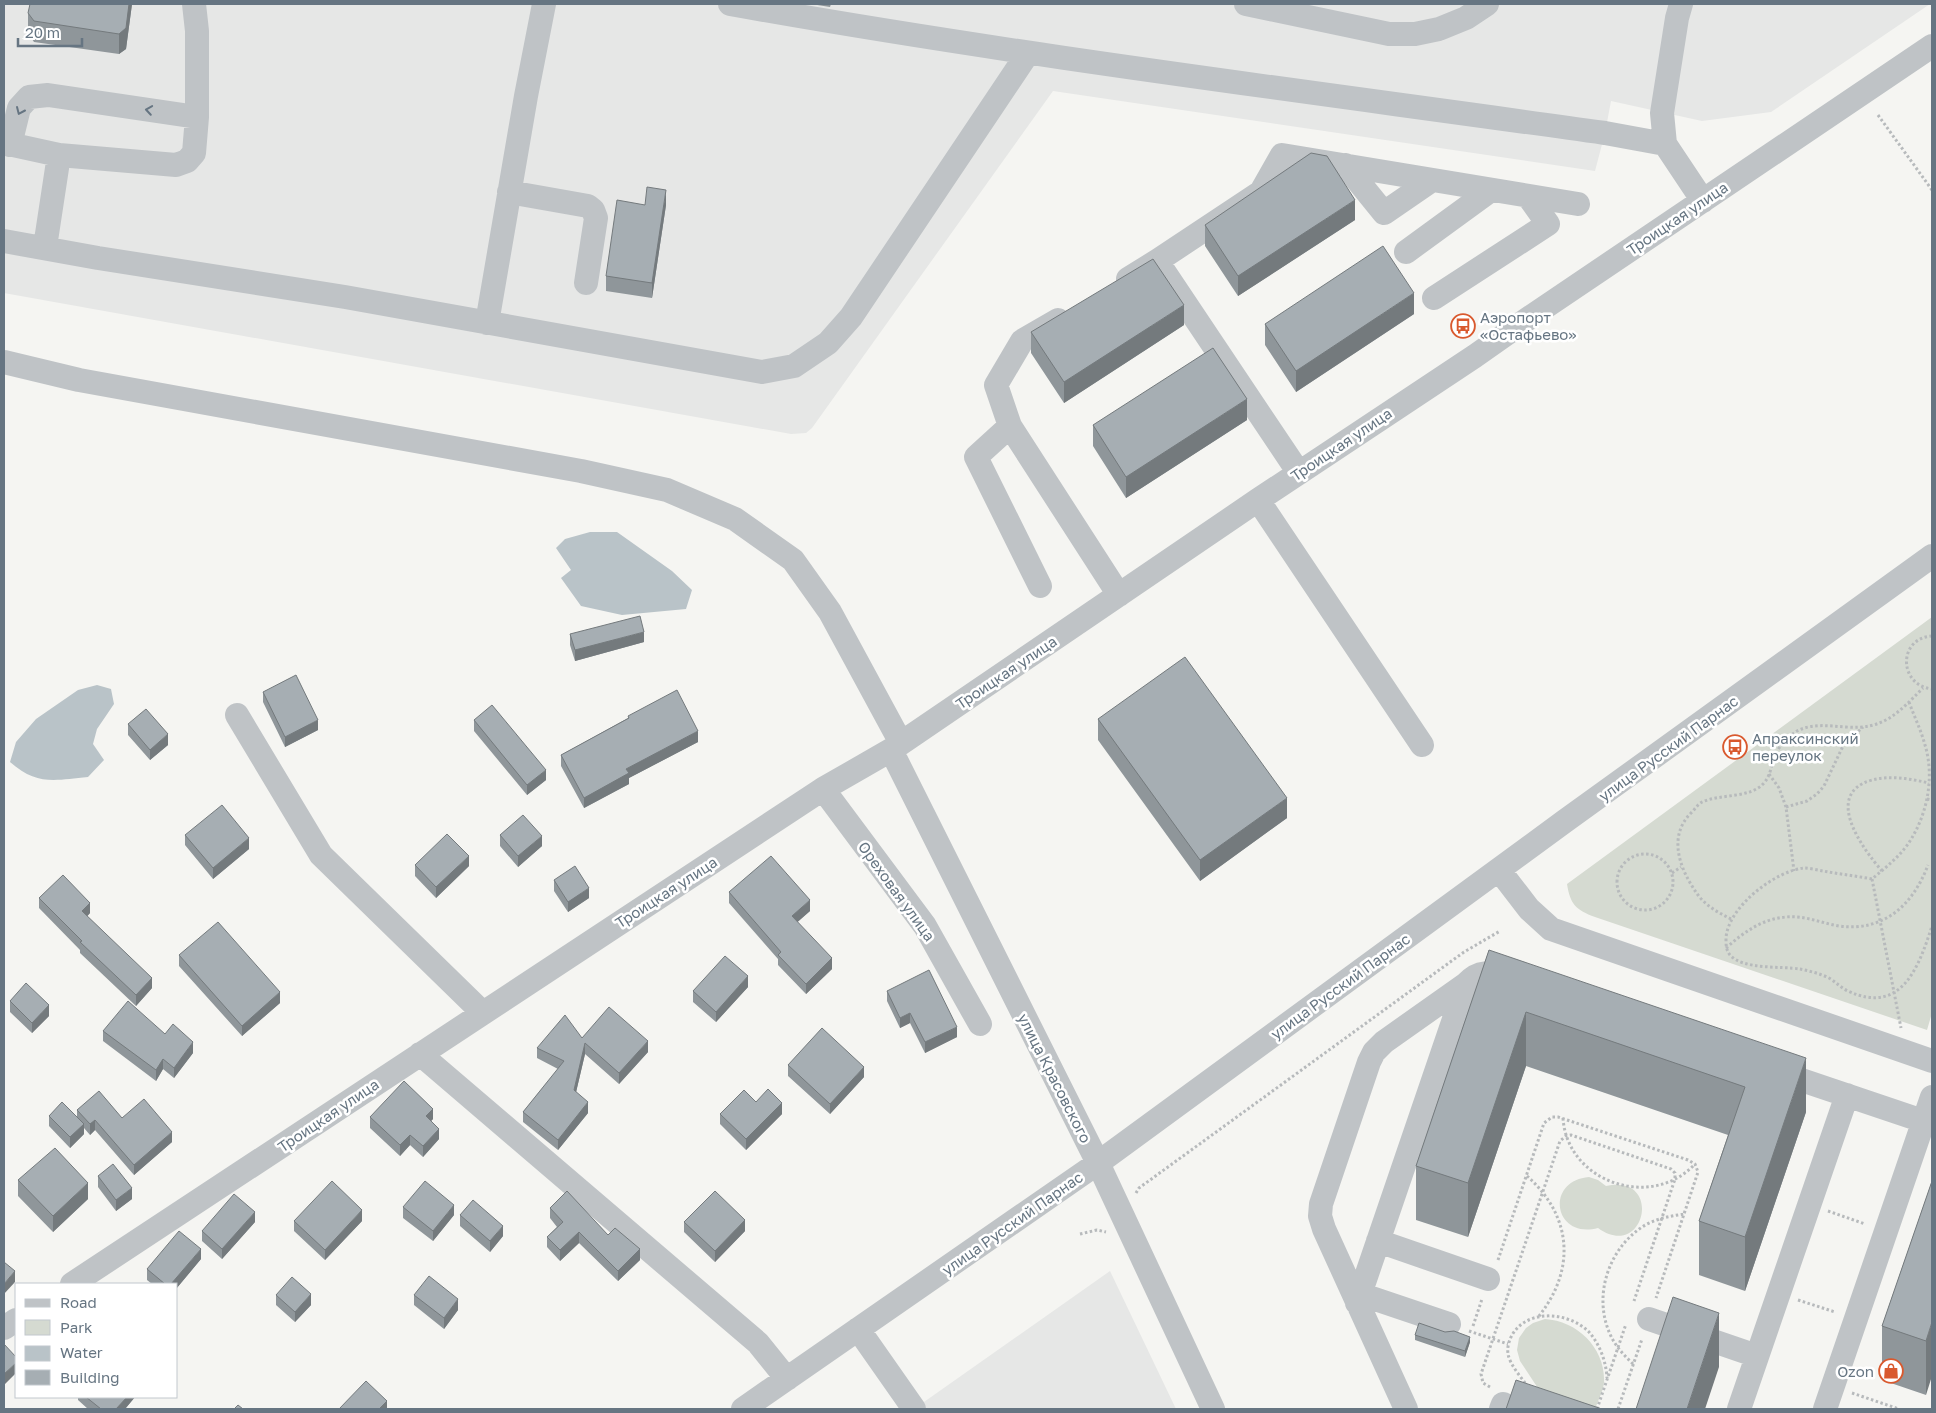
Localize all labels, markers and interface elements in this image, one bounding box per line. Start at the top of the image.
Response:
scale bar [18,15,81,47]
text: 20 m [25,23,60,41]
one-way arrow [16,105,26,114]
one-way arrow [145,105,153,116]
street label: Троицкая улица [1623,178,1731,258]
place label: Аэропорт «Остафьево» [1480,308,1577,343]
bus stop icon: Аэропорт «Остафьево» [1450,313,1476,339]
street label: Троицкая улица [1287,404,1395,484]
street label: Троицкая улица [952,632,1060,712]
street label: улица Русский Парнас [1595,691,1741,805]
place label: Апраксинский переулок [1752,729,1859,764]
bus stop icon: Апраксинский переулок [1722,734,1748,760]
street label: Ореховая улица [855,838,939,944]
street label: Троицкая улица [612,852,720,932]
street label: улица Русский Парнас [1267,929,1413,1043]
street label: улица Красовского [1015,1010,1095,1146]
street label: Троицкая улица [274,1075,382,1155]
street label: улица Русский Парнас [938,1168,1086,1278]
legend [15,1283,178,1398]
text: Road [60,1293,97,1311]
text: Park [60,1318,93,1336]
text: Water [60,1343,103,1361]
shop icon: Ozon [1878,1358,1904,1384]
place label: Ozon [1837,1362,1874,1380]
text: Building [60,1368,120,1386]

